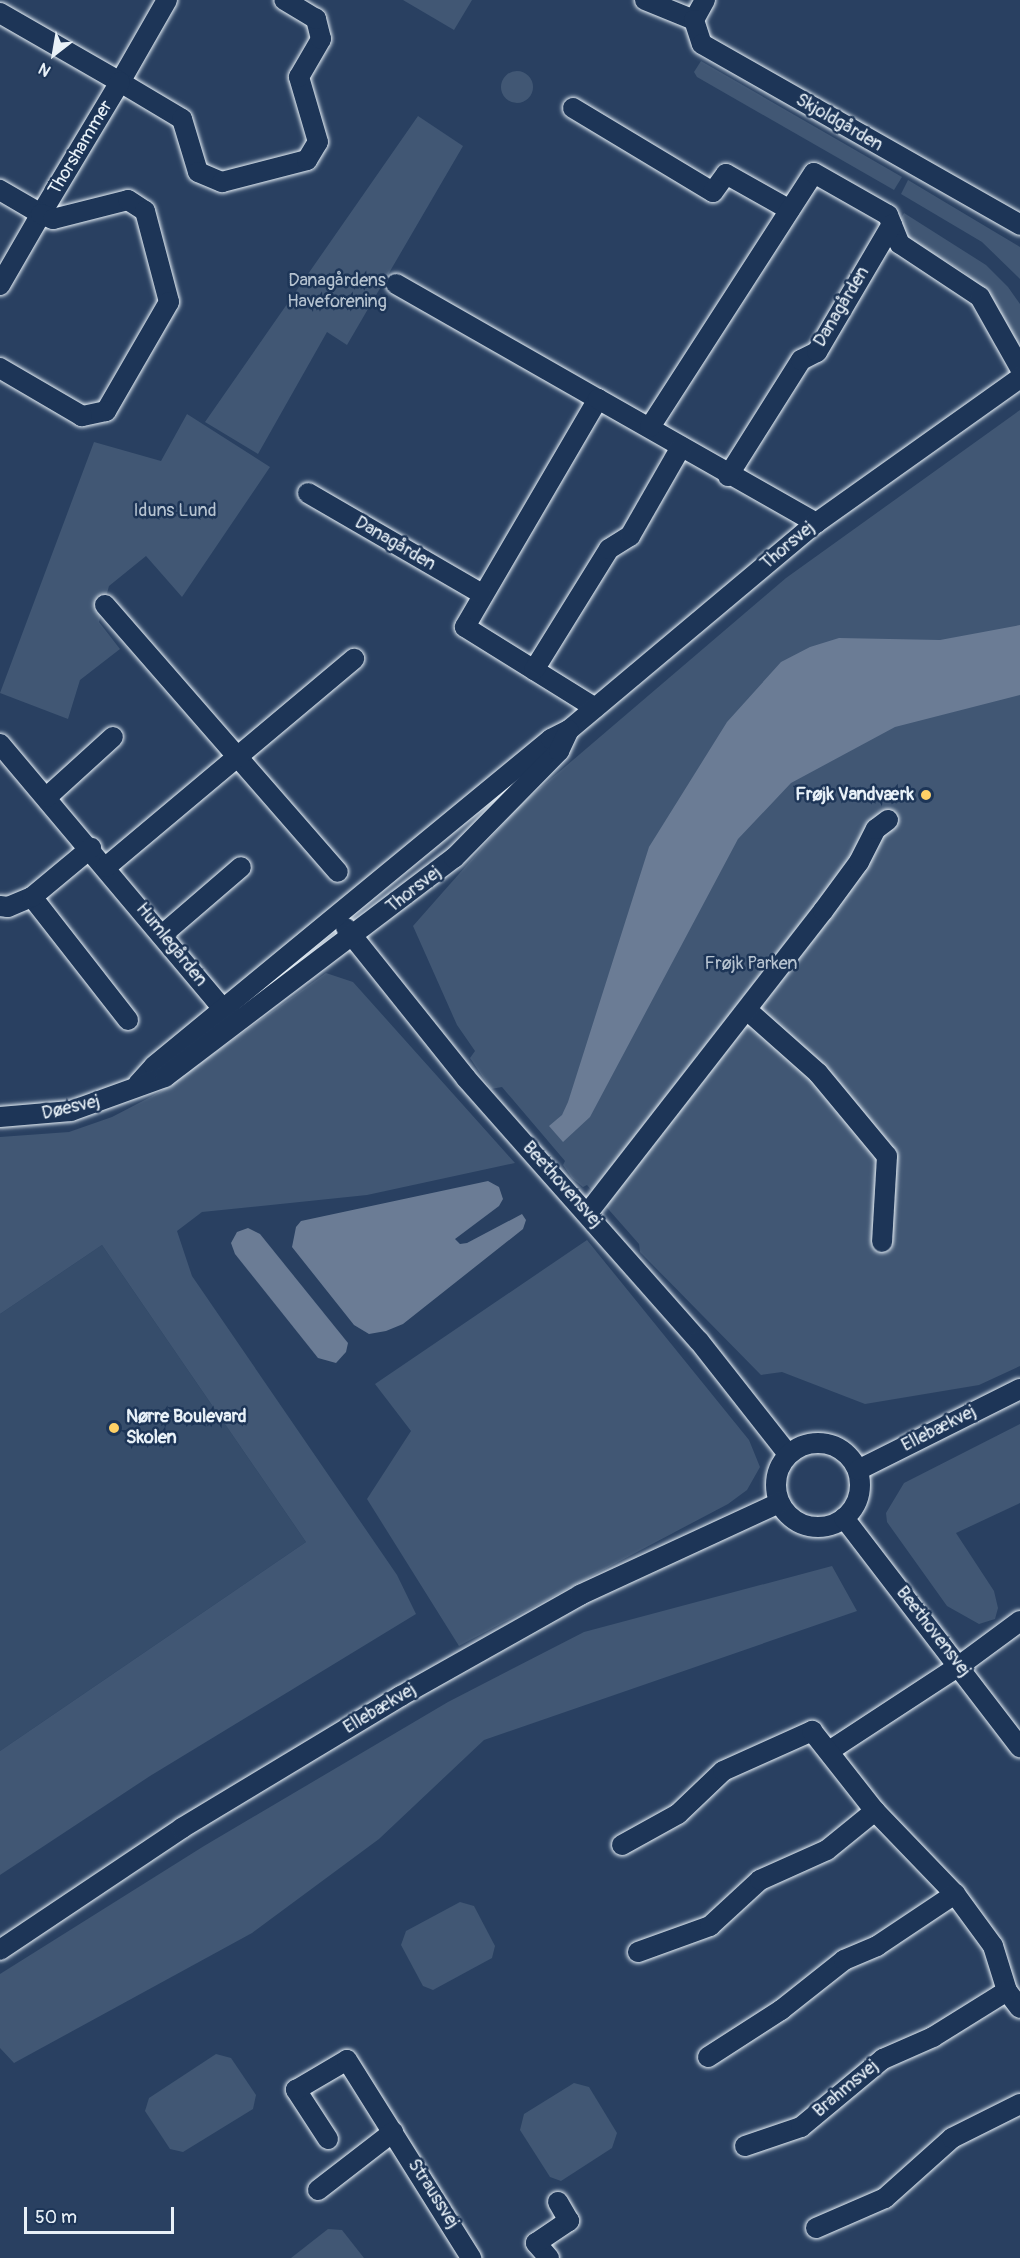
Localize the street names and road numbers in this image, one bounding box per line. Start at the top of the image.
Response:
street label: Skjoldgården [792,89,886,157]
street label: Thorshammer [44,97,118,199]
street label: Danagården [810,263,874,351]
street label: Danagården [351,512,439,576]
street label: Thorsvej [757,517,819,575]
street label: Thorsvej [382,862,446,918]
street label: Humlegården [131,899,211,991]
street label: Døesvej [40,1091,102,1125]
street label: Beethovensvej [518,1137,606,1233]
street label: Ellebækvej [898,1401,980,1457]
street label: Beethovensvej [891,1582,975,1682]
street label: Ellebækvej [340,1679,420,1739]
street label: Brahmsvej [809,2056,883,2122]
street label: Straussvej [403,2155,463,2233]

